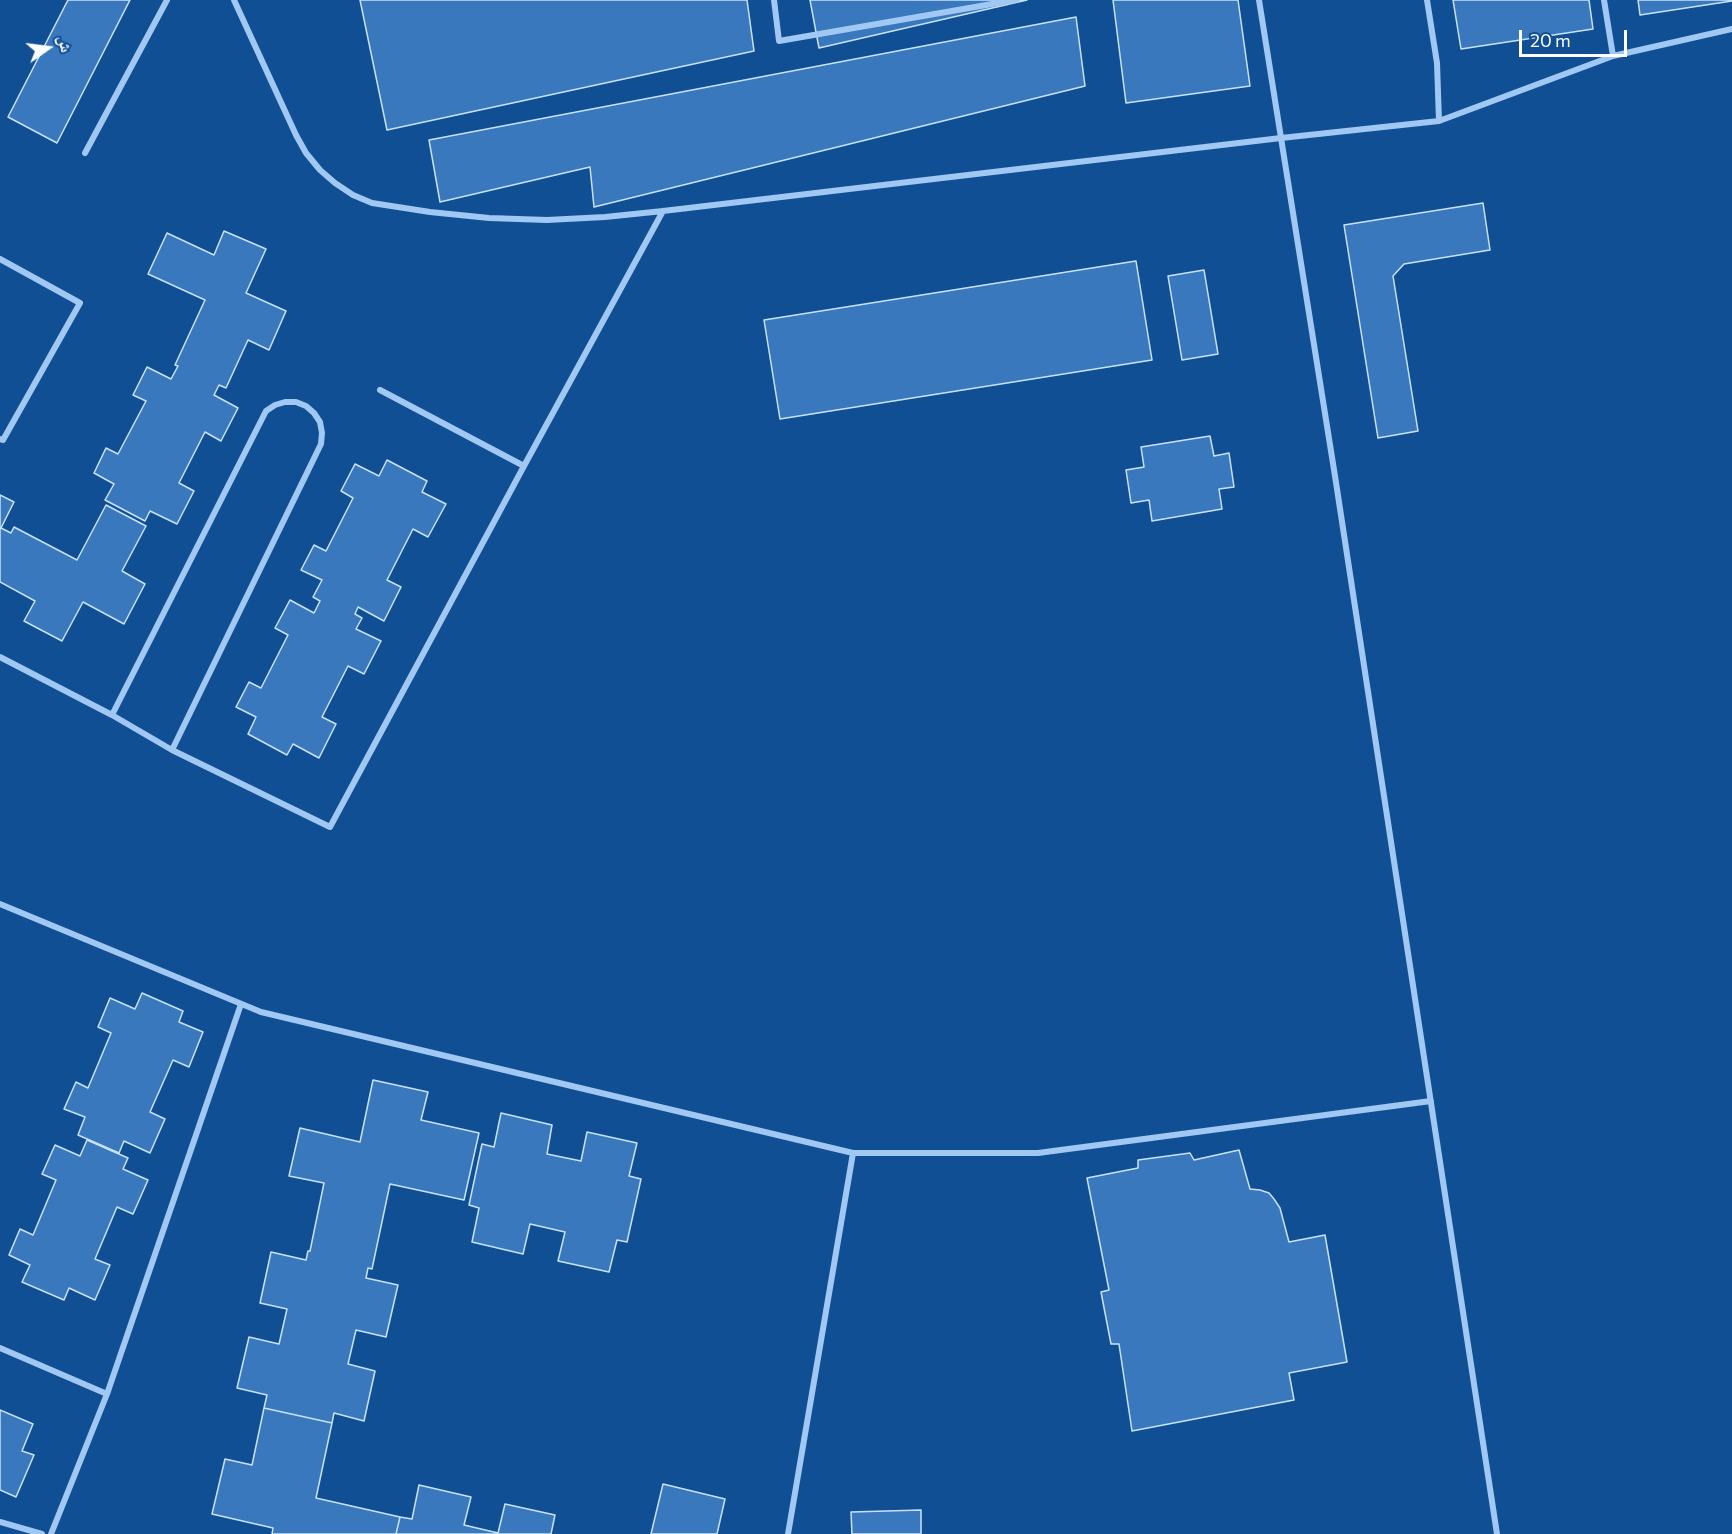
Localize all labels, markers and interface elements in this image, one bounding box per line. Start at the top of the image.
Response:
north arrow [18,18,78,78]
scale bar [1522,18,1630,56]
text: 20 m [1530,29,1571,51]
text: ش [55,33,77,54]

